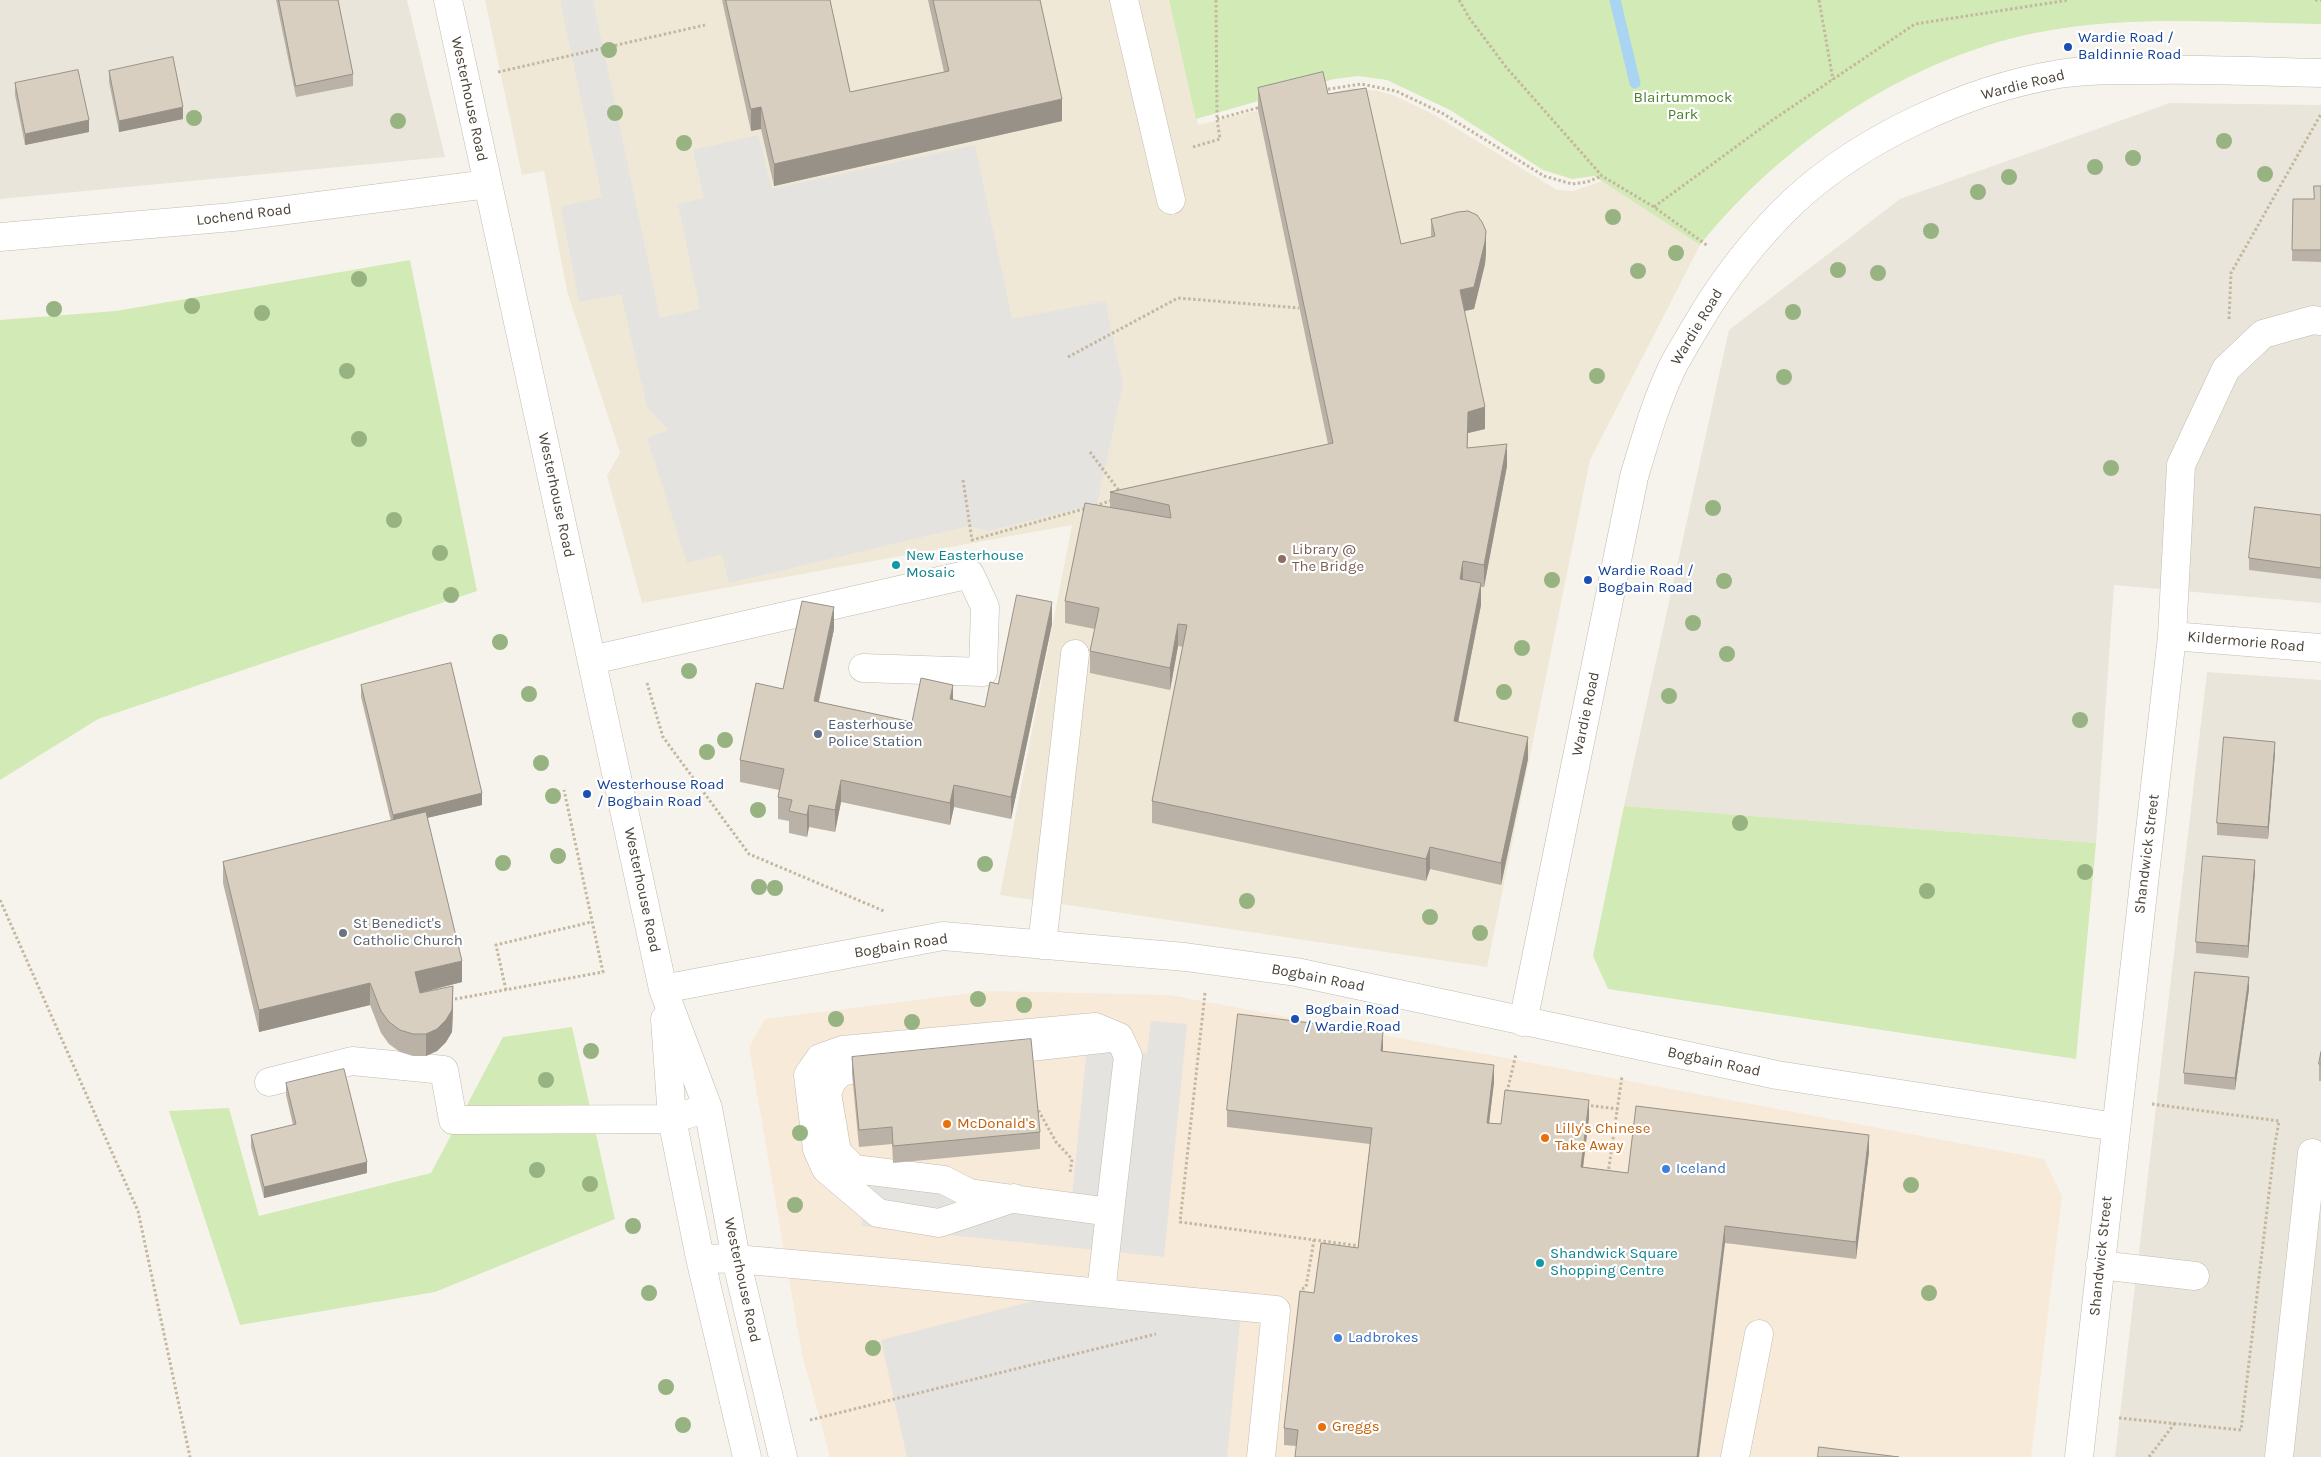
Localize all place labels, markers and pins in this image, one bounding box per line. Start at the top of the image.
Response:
place label: Wardie Road / Baldinnie Road [2078,29,2182,64]
marker: Wardie Road / Baldinnie Road [2062,41,2074,53]
place label: Library @ The Bridge [1292,541,1364,576]
place label: New Easterhouse Mosaic [906,547,1024,582]
marker: Library @ The Bridge [1276,553,1288,565]
marker: New Easterhouse Mosaic [890,559,902,571]
place label: Wardie Road / Bogbain Road [1598,562,1694,597]
marker: Wardie Road / Bogbain Road [1582,574,1594,586]
place label: Easterhouse Police Station [828,716,922,751]
marker: Easterhouse Police Station [812,728,824,740]
place label: Westerhouse Road / Bogbain Road [597,776,724,811]
marker: Westerhouse Road / Bogbain Road [581,788,593,800]
place label: St Benedict's Catholic Church [353,915,463,950]
marker: St Benedict's Catholic Church [337,927,349,939]
place label: Bogbain Road / Wardie Road [1305,1001,1401,1036]
marker: Bogbain Road / Wardie Road [1289,1013,1301,1025]
place label: McDonald's [957,1115,1036,1133]
marker: McDonald's [941,1118,953,1130]
place label: Lilly's Chinese Take Away [1555,1120,1650,1155]
marker: Lilly's Chinese Take Away [1539,1132,1551,1144]
place label: Iceland [1676,1160,1726,1178]
marker: Iceland [1660,1163,1672,1175]
place label: Shandwick Square Shopping Centre [1550,1245,1678,1280]
marker: Shandwick Square Shopping Centre [1534,1257,1546,1269]
place label: Ladbrokes [1348,1329,1419,1347]
marker: Ladbrokes [1332,1332,1344,1344]
place label: Greggs [1332,1418,1380,1436]
marker: Greggs [1316,1421,1328,1433]

